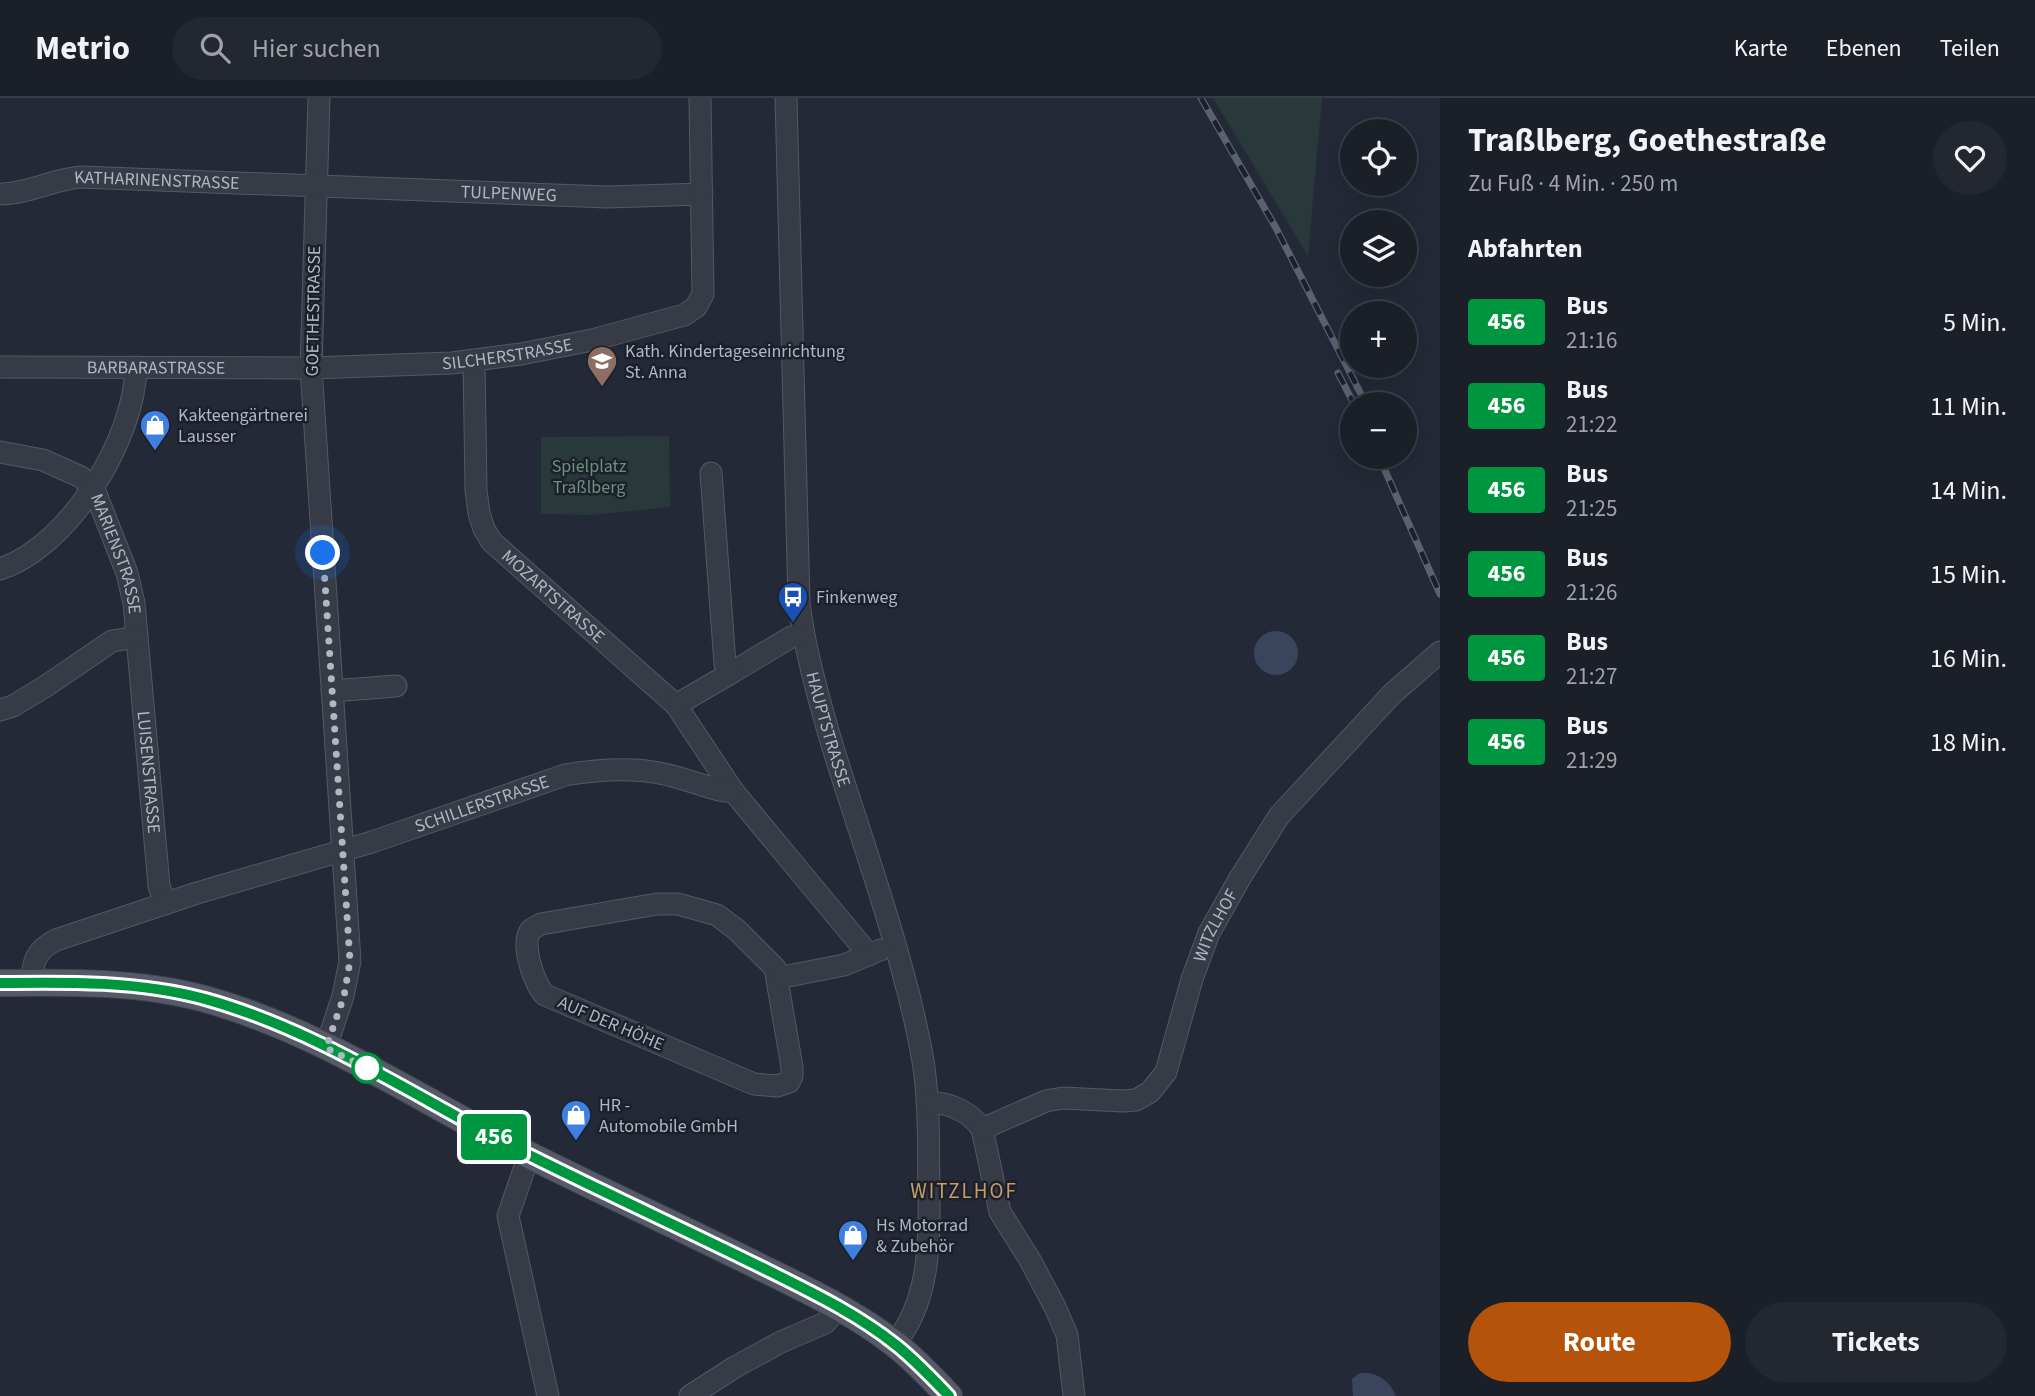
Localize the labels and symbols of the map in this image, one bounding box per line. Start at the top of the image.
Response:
street label: KATHARINENSTRASSE [73,165,240,196]
street label: TULPENWEG [460,179,557,208]
street label: GOETHESTRASSE [300,245,327,377]
street label: SILCHERSTRASSE [442,332,575,376]
place label: Kath. Kindertageseinrichtung St. Anna [625,339,845,385]
school or university icon: Kath. Kindertageseinrichtung St. Anna [585,344,619,388]
street label: BARBARASTRASSE [87,355,225,381]
place label: Kakteengärtnerei Lausser [178,403,308,449]
shop icon: Kakteengärtnerei Lausser [138,408,172,452]
park label: Spielplatz Traßlberg [552,454,627,500]
street label: MARIENSTRASSE [84,490,147,615]
your location [305,535,340,570]
street label: MOZARTSTRASSE [496,544,610,649]
bus stop icon: Finkenweg [776,580,810,624]
place label: Finkenweg [816,585,897,610]
street label: HAUPTSTRASSE [800,669,857,790]
street label: LUISENSTRASSE [131,710,166,835]
street label: SCHILLERSTRASSE [411,769,553,839]
street label: WITZLHOF [1187,885,1244,966]
street label: AUF DER HÖHE [554,990,668,1057]
unlabelled marker [352,1053,382,1083]
place label: HR - Automobile GmbH [599,1093,738,1139]
shop icon: HR - Automobile GmbH [559,1098,593,1142]
line badge: 456 [454,1114,534,1160]
district label: WITZLHOF [910,1176,1018,1206]
place label: Hs Motorrad & Zubehör [876,1213,968,1259]
shop icon: Hs Motorrad & Zubehör [836,1218,870,1262]

